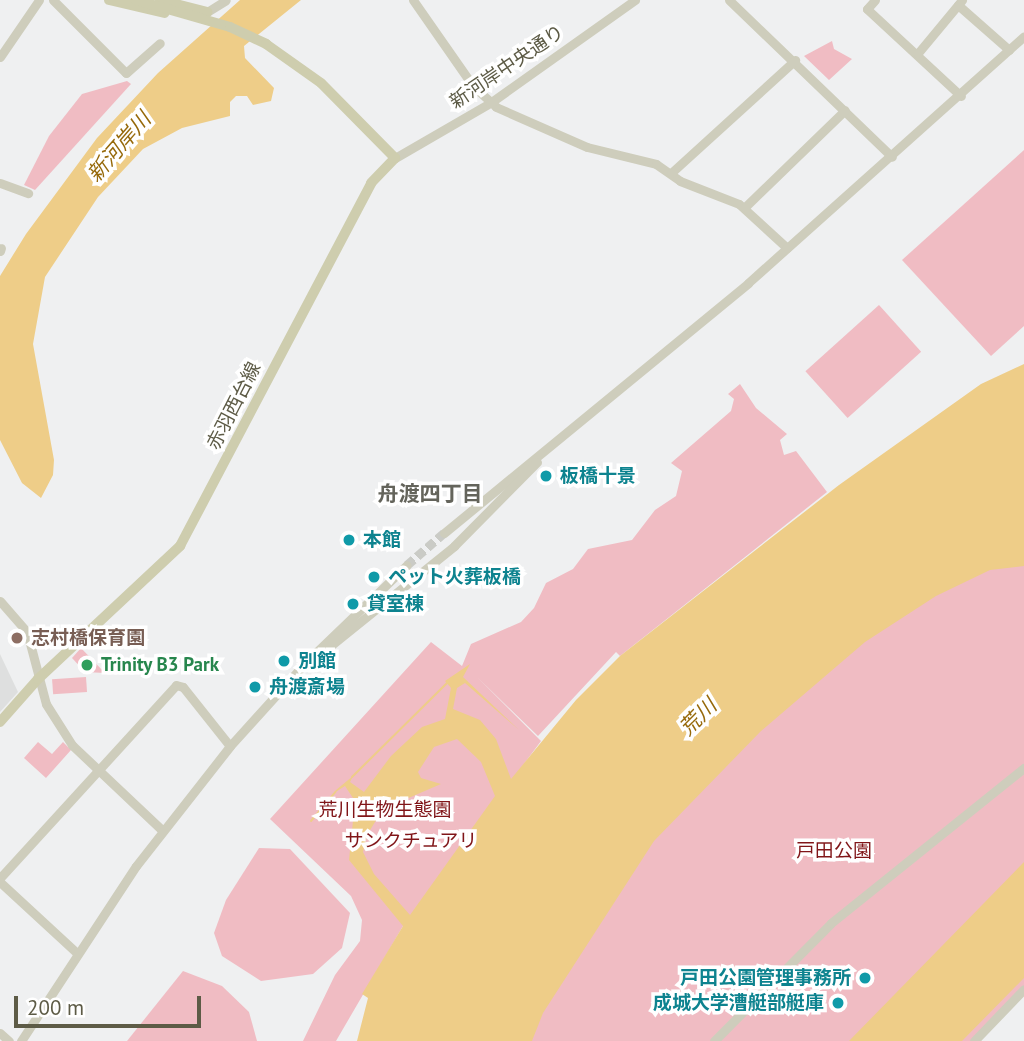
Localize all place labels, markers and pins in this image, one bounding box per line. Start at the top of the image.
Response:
place label: 板橋十景 [560,465,636,487]
marker: 板橋十景 [538,468,554,484]
place label: 本館 [363,529,401,551]
marker: 本館 [341,532,357,548]
place label: ペット火葬板橋 [388,566,521,588]
marker: ペット火葬板橋 [366,569,382,585]
place label: 貸室棟 [367,593,424,615]
marker: 貸室棟 [345,596,361,612]
place label: 志村橋保育園 [31,627,145,649]
marker: 志村橋保育園 [9,630,25,646]
place label: 別館 [298,650,336,672]
marker: 別館 [276,653,292,669]
place label: Trinity B3 Park [101,654,220,676]
marker: Trinity B3 Park [79,657,95,673]
place label: 舟渡斎場 [269,676,345,698]
marker: 舟渡斎場 [247,679,263,695]
place label: 戸田公園管理事務所 [680,967,851,989]
marker: 戸田公園管理事務所 [857,970,873,986]
place label: 成城大学漕艇部艇庫 [653,992,824,1014]
marker: 成城大学漕艇部艇庫 [830,995,846,1011]

